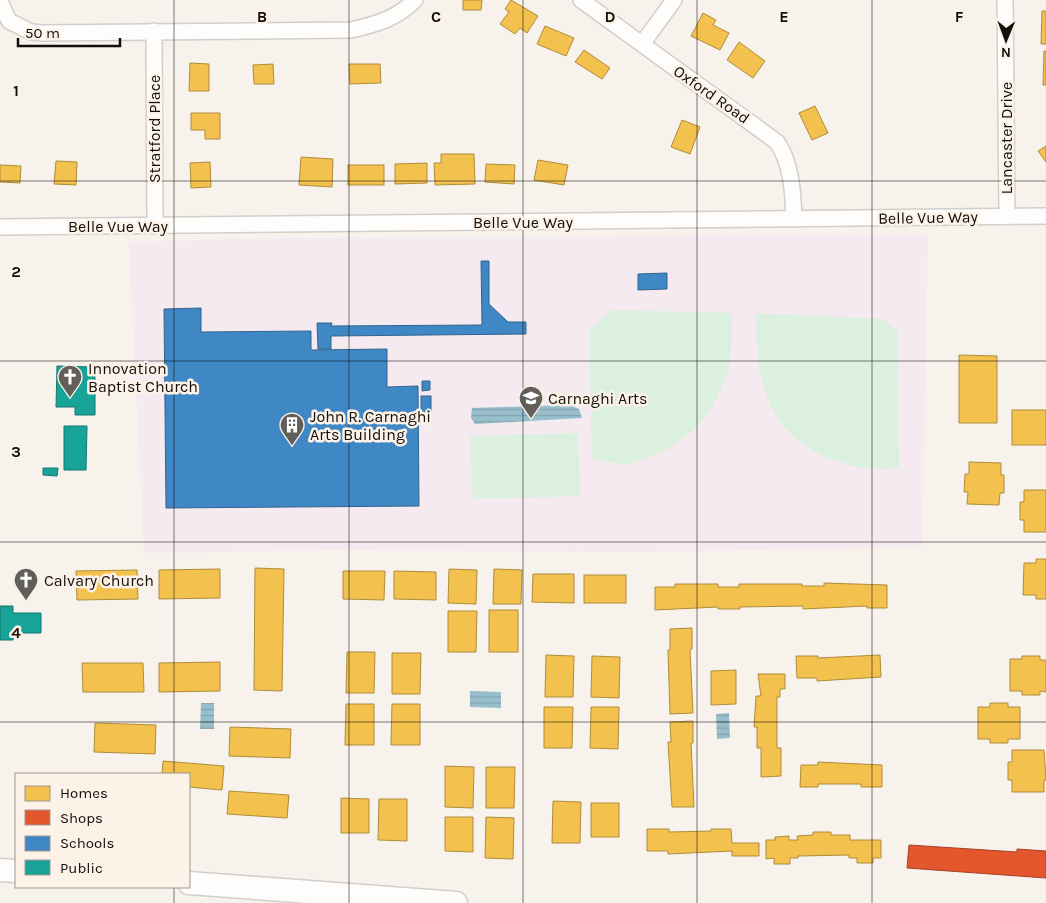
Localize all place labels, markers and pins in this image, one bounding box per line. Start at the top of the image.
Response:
place label: Innovation Baptist Church [88,359,198,396]
church icon: Innovation Baptist Church [57,364,83,398]
school or university icon: Carnaghi Arts [518,385,544,419]
place label: Carnaghi Arts [548,389,648,408]
place label: John R. Carnaghi Arts Building [310,407,431,444]
building icon: John R. Carnaghi Arts Building [279,412,305,446]
church icon: Calvary Church [13,567,39,601]
place label: Calvary Church [44,571,154,590]

